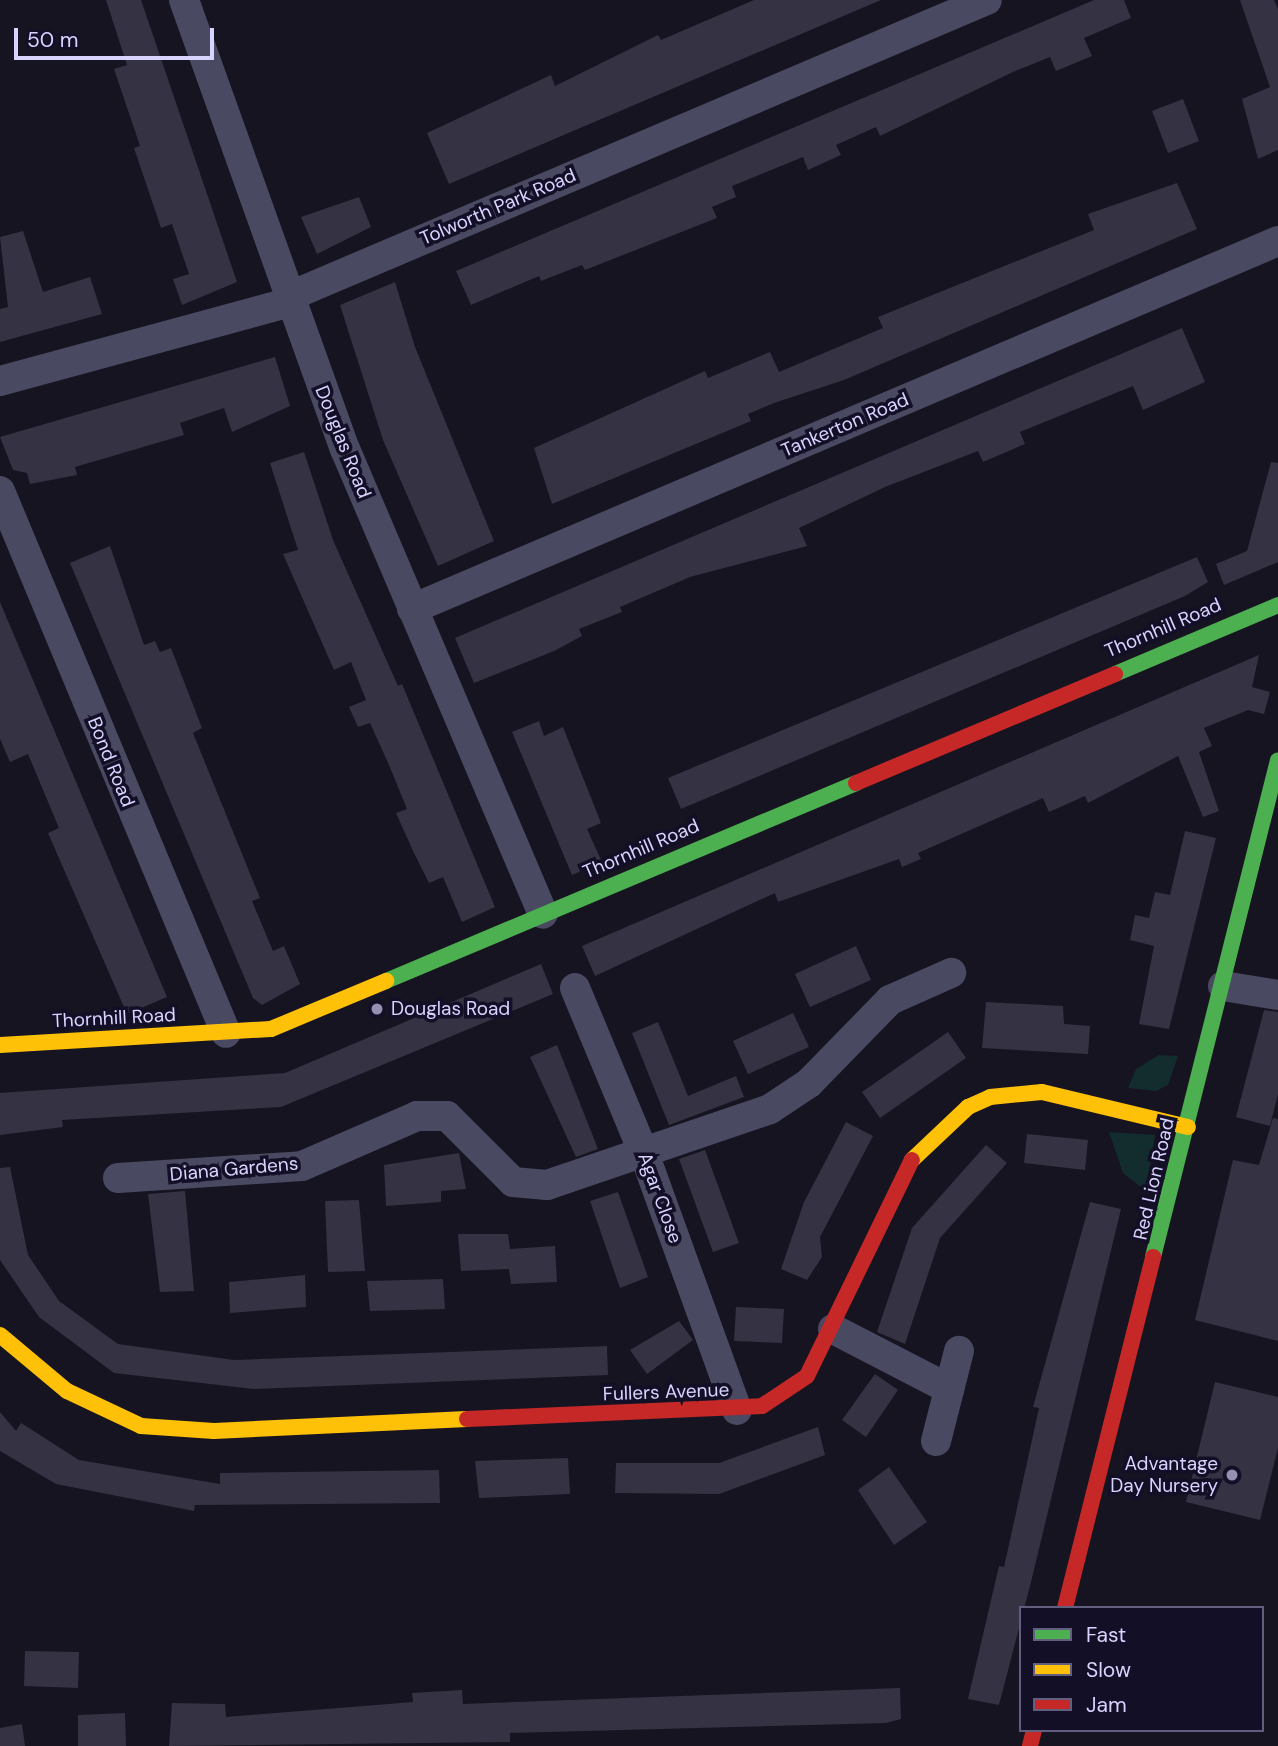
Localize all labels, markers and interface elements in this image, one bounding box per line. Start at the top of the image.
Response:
scale bar [18,14,217,58]
text: 50 m [27,26,78,54]
street label: Tolworth Park Road [417,164,579,250]
street label: Douglas Road [310,382,376,502]
street label: Tankerton Road [778,388,912,462]
street label: Thornhill Road [1101,593,1225,663]
street label: Bond Road [83,714,139,810]
street label: Thornhill Road [579,814,703,884]
place label: Douglas Road [391,998,510,1020]
marker: Douglas Road [369,1001,385,1017]
street label: Thornhill Road [51,1003,177,1033]
street label: Red Lion Road [1129,1116,1179,1242]
street label: Agar Close [633,1149,687,1247]
street label: Diana Gardens [169,1152,299,1186]
street label: Fullers Avenue [602,1378,730,1406]
place label: Advantage Day Nursery [1110,1453,1218,1497]
marker: Advantage Day Nursery [1224,1467,1240,1483]
legend [1019,1606,1264,1732]
text: Fast [1086,1621,1126,1649]
text: Slow [1086,1656,1131,1684]
text: Jam [1086,1691,1127,1719]

